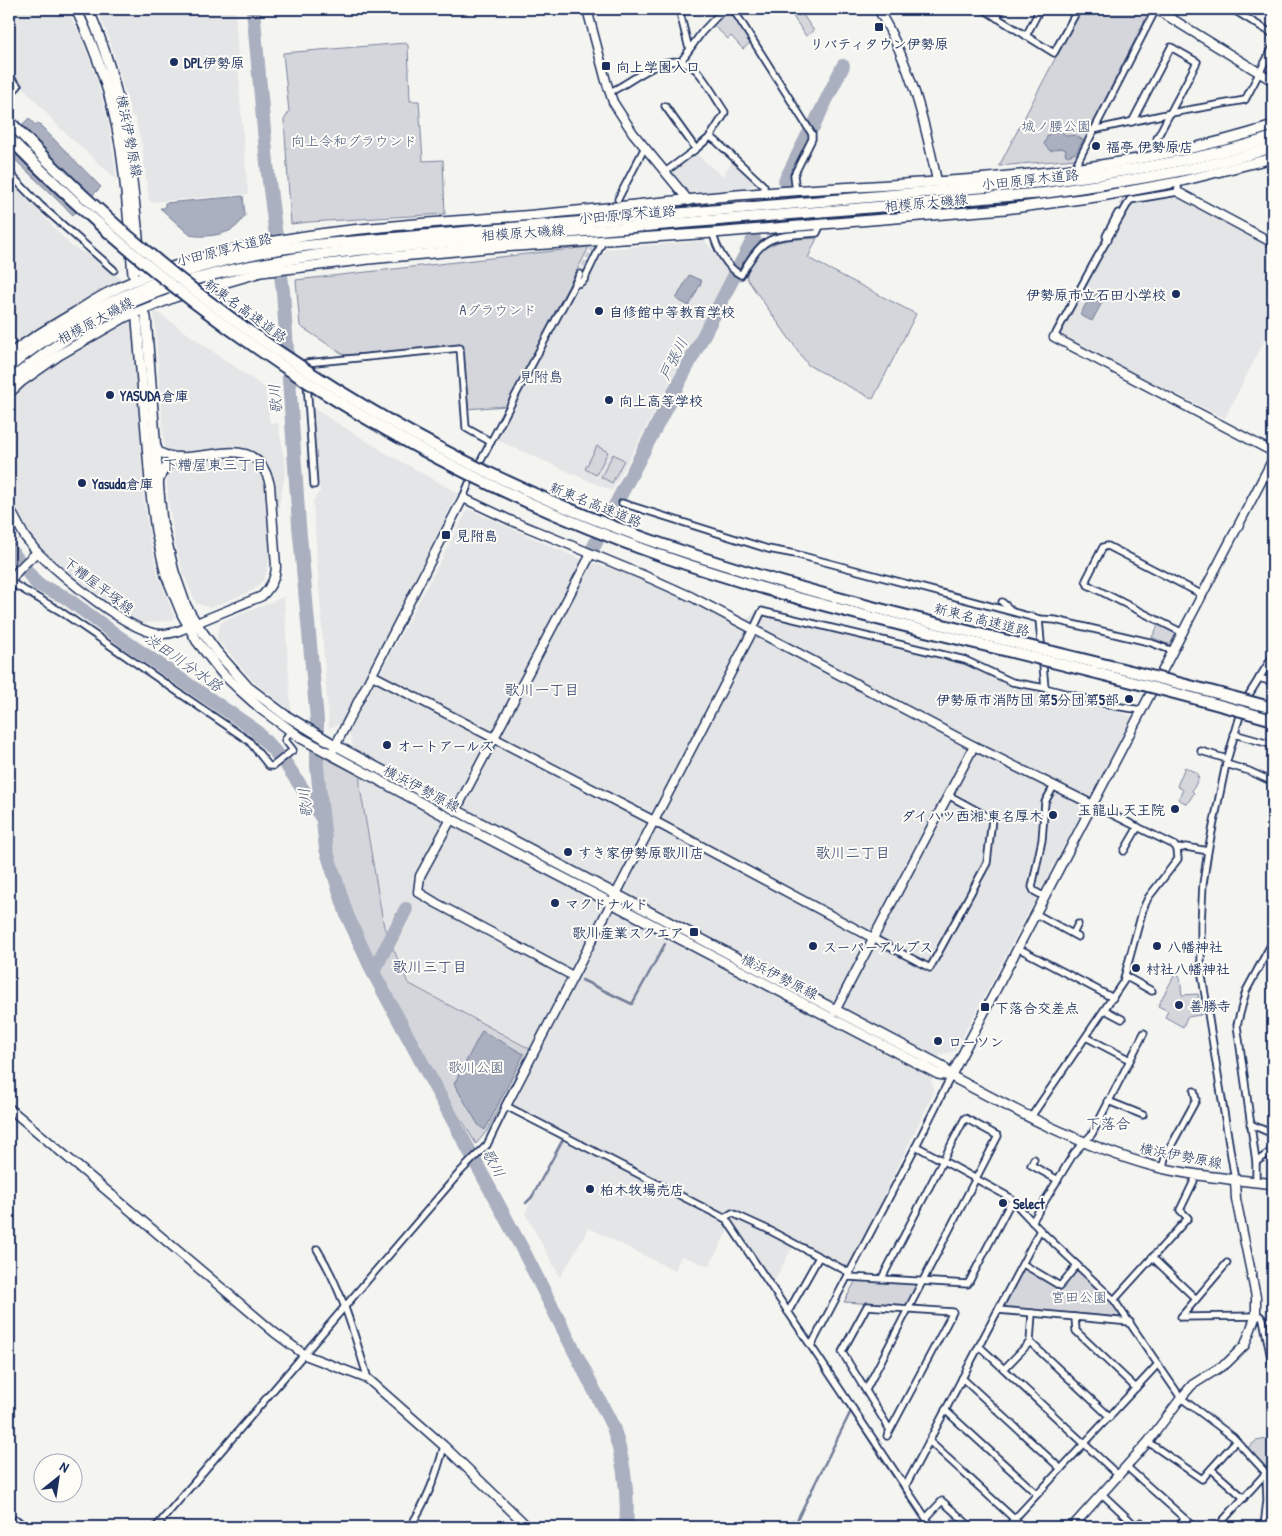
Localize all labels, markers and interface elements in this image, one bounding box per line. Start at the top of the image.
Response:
marker: リバティタウン伊勢原 [873,21,885,33]
place label: リバティタウン伊勢原 [809,34,949,53]
place label: DPL伊勢原 [184,53,245,72]
marker: DPL伊勢原 [168,56,180,68]
place label: 向上学園入口 [616,57,700,76]
marker: 向上学園入口 [600,60,612,72]
street label: 横浜伊勢原線 [113,93,147,179]
park label: 城ノ腰公園 [1021,116,1091,135]
park label: 向上令和グラウンド [291,131,417,150]
place label: 福亭 伊勢原店 [1106,137,1193,156]
marker: 福亭 伊勢原店 [1090,140,1102,152]
street label: 小田原厚木道路 [980,164,1080,194]
street label: 相模原大磯線 [883,189,969,215]
street label: 小田原厚木道路 [577,200,677,228]
street label: 相模原大磯線 [480,220,566,244]
street label: 小田原厚木道路 [174,228,274,270]
street label: 新東名高速道路 [201,274,291,346]
place label: 伊勢原市立石田小学校 [1026,285,1166,304]
marker: 伊勢原市立石田小学校 [1170,288,1182,300]
street label: 相模原大磯線 [53,292,137,348]
park label: Aグラウンド [460,300,536,319]
place label: 自修館中等教育学校 [609,302,735,321]
marker: 自修館中等教育学校 [593,305,605,317]
water label: 戸張川 [653,334,693,384]
district label: 見附島 [518,366,564,387]
water label: 歌川 [263,383,287,415]
place label: YASUDA倉庫 [120,386,189,405]
marker: YASUDA倉庫 [104,389,116,401]
place label: 向上高等学校 [619,391,703,410]
marker: 向上高等学校 [603,394,615,406]
district label: 下糟屋東三丁目 [162,454,268,475]
place label: Yasuda倉庫 [92,474,154,493]
marker: Yasuda倉庫 [76,477,88,489]
street label: 新東名高速道路 [547,477,645,531]
place label: 見附島 [456,526,498,545]
marker: 見附島 [440,529,452,541]
street label: 下糟屋平塚線 [60,552,138,618]
street label: 新東名高速道路 [932,598,1032,640]
water label: 渋田川分水路 [141,628,228,697]
district label: 歌川一丁目 [504,679,580,700]
place label: 伊勢原市消防団 第5分団第5部 [936,690,1119,709]
marker: 伊勢原市消防団 第5分団第5部 [1123,693,1135,705]
place label: オートアールズ [397,736,494,755]
marker: オートアールズ [381,739,393,751]
street label: 横浜伊勢原線 [380,760,464,816]
water label: 歌川 [293,787,317,819]
place label: 玉龍山 天王院 [1078,800,1165,819]
marker: 玉龍山 天王院 [1169,803,1181,815]
place label: ダイハツ西湘 東名厚木 [901,806,1043,825]
marker: ダイハツ西湘 東名厚木 [1047,809,1059,821]
district label: 歌川二丁目 [815,842,891,863]
place label: すき家伊勢原歌川店 [578,843,704,862]
marker: すき家伊勢原歌川店 [562,846,574,858]
place label: マクドナルド [565,894,648,913]
marker: マクドナルド [549,897,561,909]
place label: 歌川産業スクエア [572,923,684,942]
marker: 歌川産業スクエア [688,926,700,938]
place label: スーパーアルプス [823,937,933,956]
place label: 八幡神社 [1167,937,1223,956]
marker: スーパーアルプス [807,940,819,952]
marker: 八幡神社 [1151,940,1163,952]
street label: 横浜伊勢原線 [738,948,822,1004]
district label: 歌川三丁目 [392,956,468,977]
place label: 村社八幡神社 [1146,959,1230,978]
marker: 村社八幡神社 [1130,962,1142,974]
place label: 善勝寺 [1189,996,1231,1015]
place label: 下落合交差点 [995,998,1079,1017]
marker: 善勝寺 [1173,999,1185,1011]
marker: 下落合交差点 [979,1001,991,1013]
place label: ローソン [948,1032,1004,1051]
marker: ローソン [932,1035,944,1047]
park label: 歌川公園 [448,1057,504,1076]
district label: 下落合 [1085,1113,1131,1134]
street label: 横浜伊勢原線 [1138,1138,1224,1172]
water label: 歌川 [478,1145,510,1181]
place label: 柏木牧場売店 [600,1180,684,1199]
marker: 柏木牧場売店 [584,1183,596,1195]
place label: Select [1013,1194,1046,1213]
marker: Select [997,1197,1009,1209]
park label: 宮田公園 [1051,1287,1107,1306]
north arrow [32,1454,82,1504]
text: N [57,1456,73,1477]

